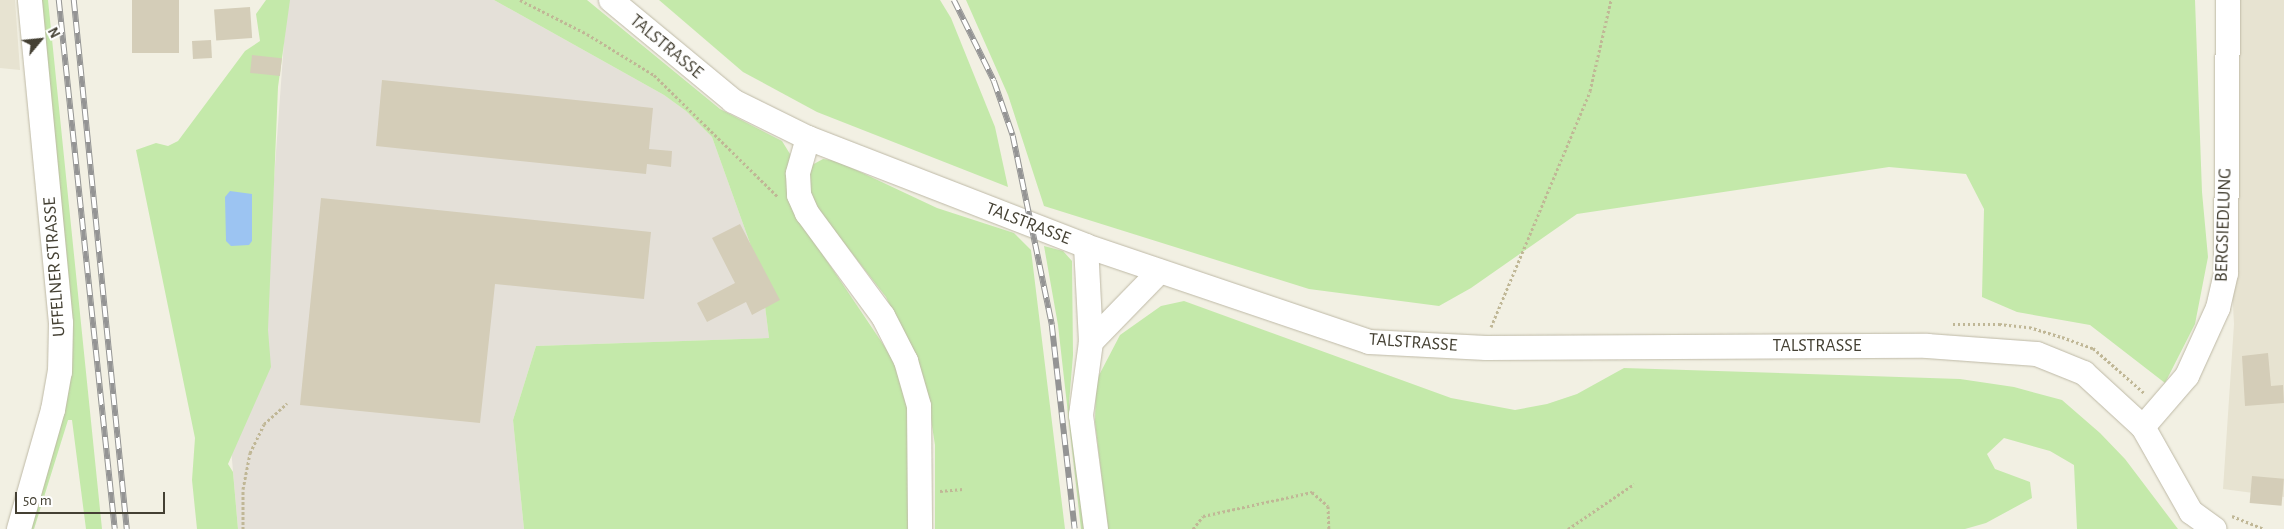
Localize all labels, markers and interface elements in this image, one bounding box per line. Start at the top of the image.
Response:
street label: TALSTRASSE [625,10,707,84]
north arrow [15,15,65,65]
text: N [45,25,62,41]
street label: BERGSIEDLUNG [2211,168,2237,282]
street label: UFFELNER STRASSE [39,196,71,338]
street label: TALSTRASSE [983,198,1073,250]
street label: TALSTRASSE [1368,329,1458,357]
street label: TALSTRASSE [1773,335,1861,357]
scale bar [18,482,168,514]
text: 50 m [23,493,52,508]

